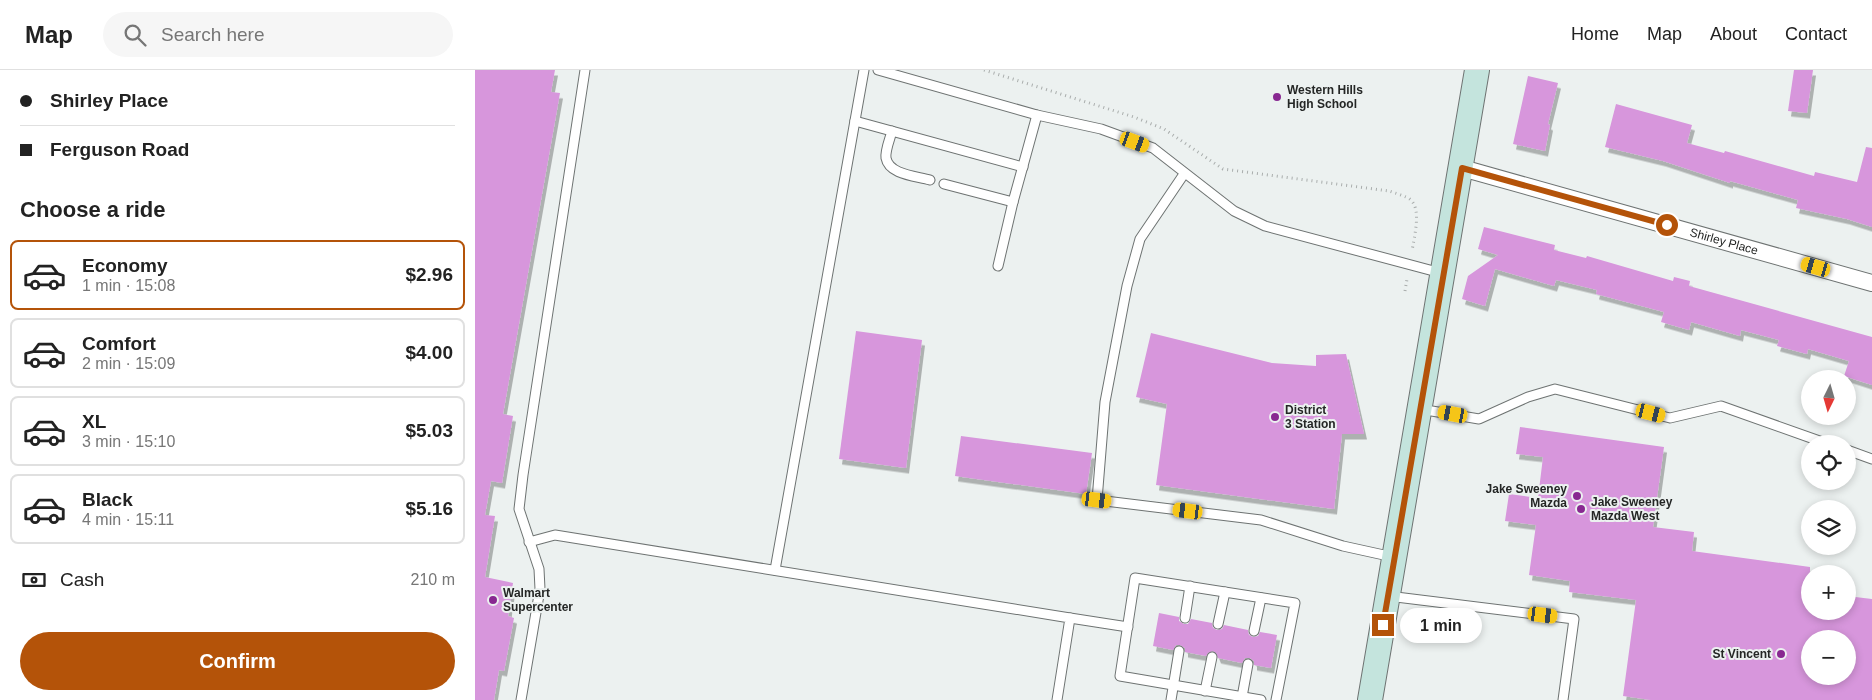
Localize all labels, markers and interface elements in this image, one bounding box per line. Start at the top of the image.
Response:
search box [103,12,453,57]
text: Map [25,21,73,48]
icon: search [121,21,149,49]
text: Search here [161,24,265,45]
text: Home [1571,24,1619,44]
text: Map [1647,24,1682,44]
text: About [1710,24,1757,44]
text: Contact [1785,24,1847,44]
place label: Western Hills High School [1287,83,1363,111]
text: Shirley Place [50,90,168,111]
marker: Western Hills High School [1271,91,1283,103]
car [1118,130,1151,154]
text: Ferguson Road [50,139,189,160]
text: Choose a ride [20,197,165,222]
route start [1656,214,1678,236]
street label: Shirley Place [1688,225,1760,258]
icon: car [22,253,67,298]
text: Economy [82,255,168,276]
car [1799,256,1832,278]
text: $2.96 [405,264,453,285]
text: 1 min · 15:08 [82,277,175,294]
icon: car [22,331,67,376]
text: Comfort [82,333,156,354]
text: $4.00 [405,342,453,363]
text: 2 min · 15:09 [82,355,175,372]
north arrow [1801,370,1856,425]
map controls [1801,370,1856,685]
car [1634,402,1667,424]
place label: District 3 Station [1285,403,1336,431]
car [1436,404,1469,424]
icon: car [22,409,67,454]
text: XL [82,411,106,432]
marker: District 3 Station [1269,411,1281,423]
text: $5.03 [405,420,453,441]
text: 3 min · 15:10 [82,433,175,450]
button: locate [1801,435,1856,490]
place label: Jake Sweeney Mazda [1486,482,1567,510]
icon: car [22,487,67,532]
text: Black [82,489,133,510]
marker: Jake Sweeney Mazda [1571,490,1583,502]
car [1081,491,1112,509]
place label: Jake Sweeney Mazda West [1591,495,1673,523]
text: $5.16 [405,498,453,519]
button: layers [1801,500,1856,555]
car [1172,502,1203,520]
marker: Jake Sweeney Mazda West [1575,503,1587,515]
text: 4 min · 15:11 [82,511,174,528]
button: + [1801,565,1856,620]
icon: cash [20,566,48,594]
text: Cash [60,569,104,590]
text: 210 m [411,571,455,588]
place label: Walmart Supercenter [503,586,573,614]
marker: Walmart Supercenter [487,594,499,606]
car [1527,606,1558,624]
callout: 1 min [1401,608,1483,642]
route end [1372,614,1394,636]
text: 1 min [1420,617,1462,634]
button: − [1801,630,1856,685]
button: Confirm [20,632,455,690]
place label: St Vincent [1713,647,1771,661]
marker: St Vincent [1775,648,1787,660]

